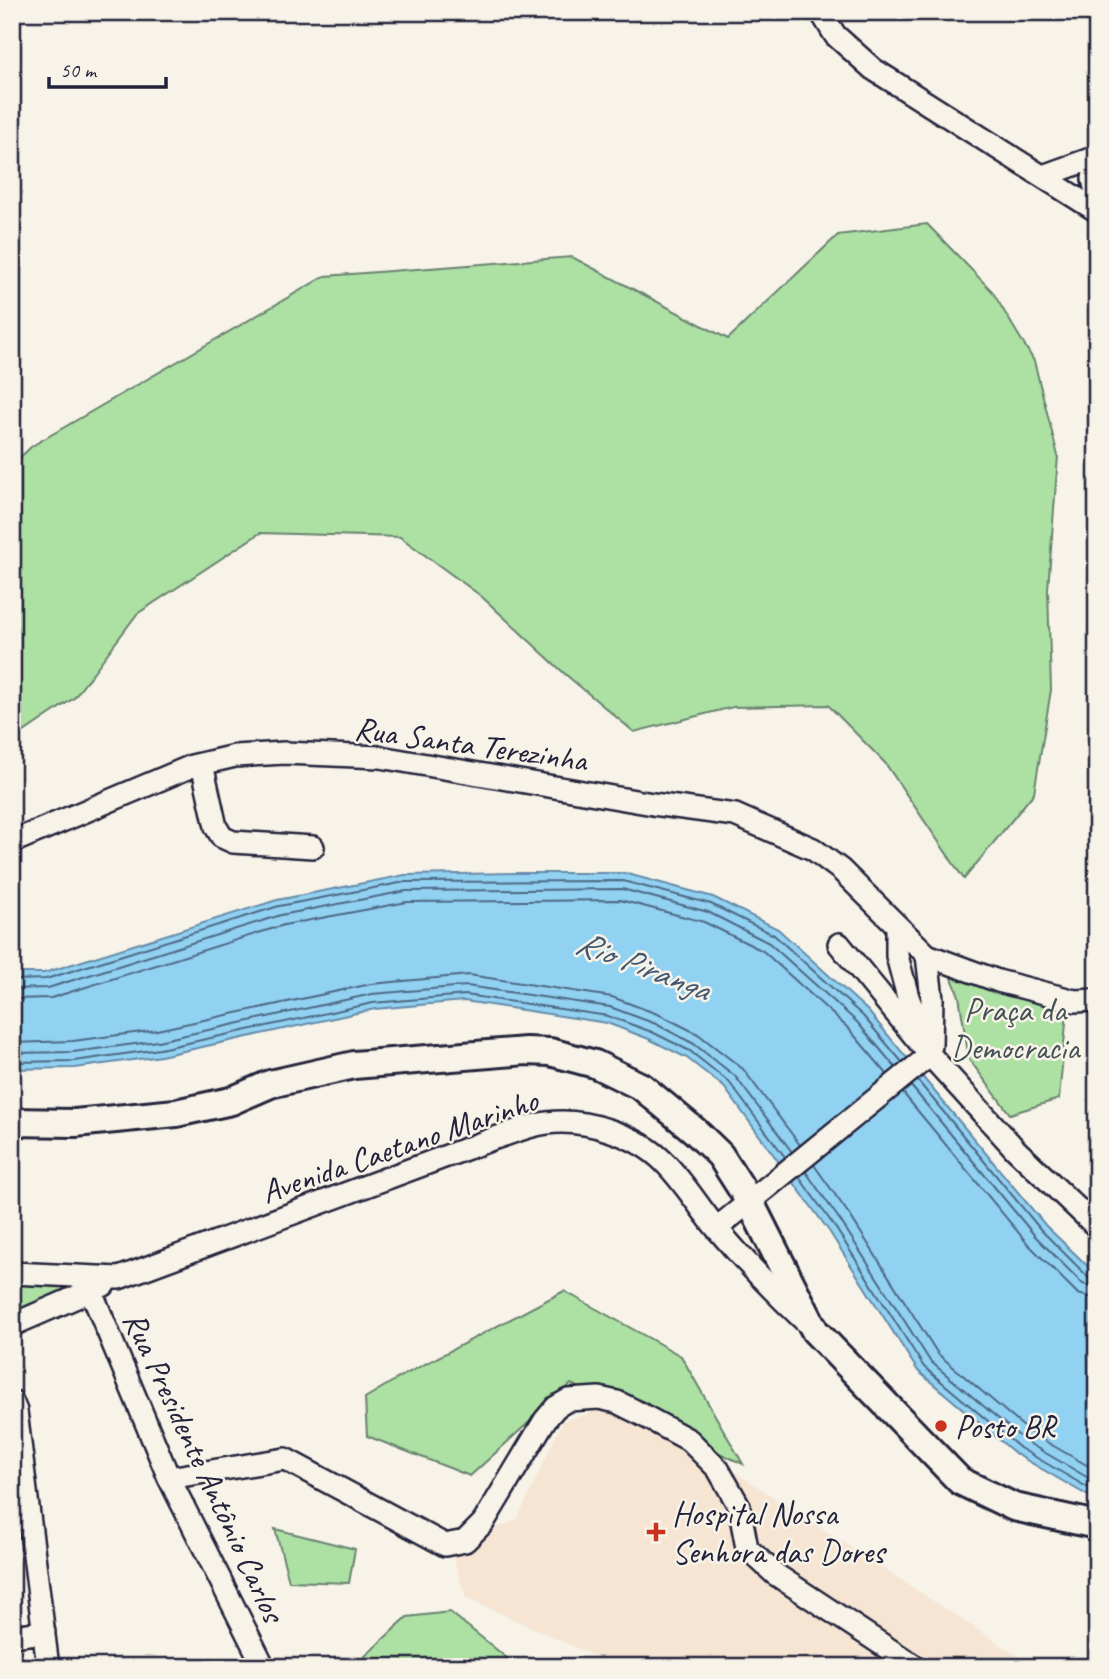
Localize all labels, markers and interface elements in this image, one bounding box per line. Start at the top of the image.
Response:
scale bar [49,46,166,90]
text: 50 m [60,57,98,83]
street label: Rua Santa Terezinha [352,707,591,781]
water label: Rio Piranga [570,920,719,1012]
park label: Praça da Democracia [951,989,1081,1069]
street label: Avenida Caetano Marinho [256,1078,545,1213]
street label: Rua Presidente Antônio Carlos [114,1305,296,1631]
place label: Posto BR [955,1406,1058,1448]
marker: Posto BR [933,1418,949,1434]
place label: Hospital Nossa Senhora das Dores [672,1493,887,1573]
marker: Hospital Nossa Senhora das Dores [646,1522,666,1542]

